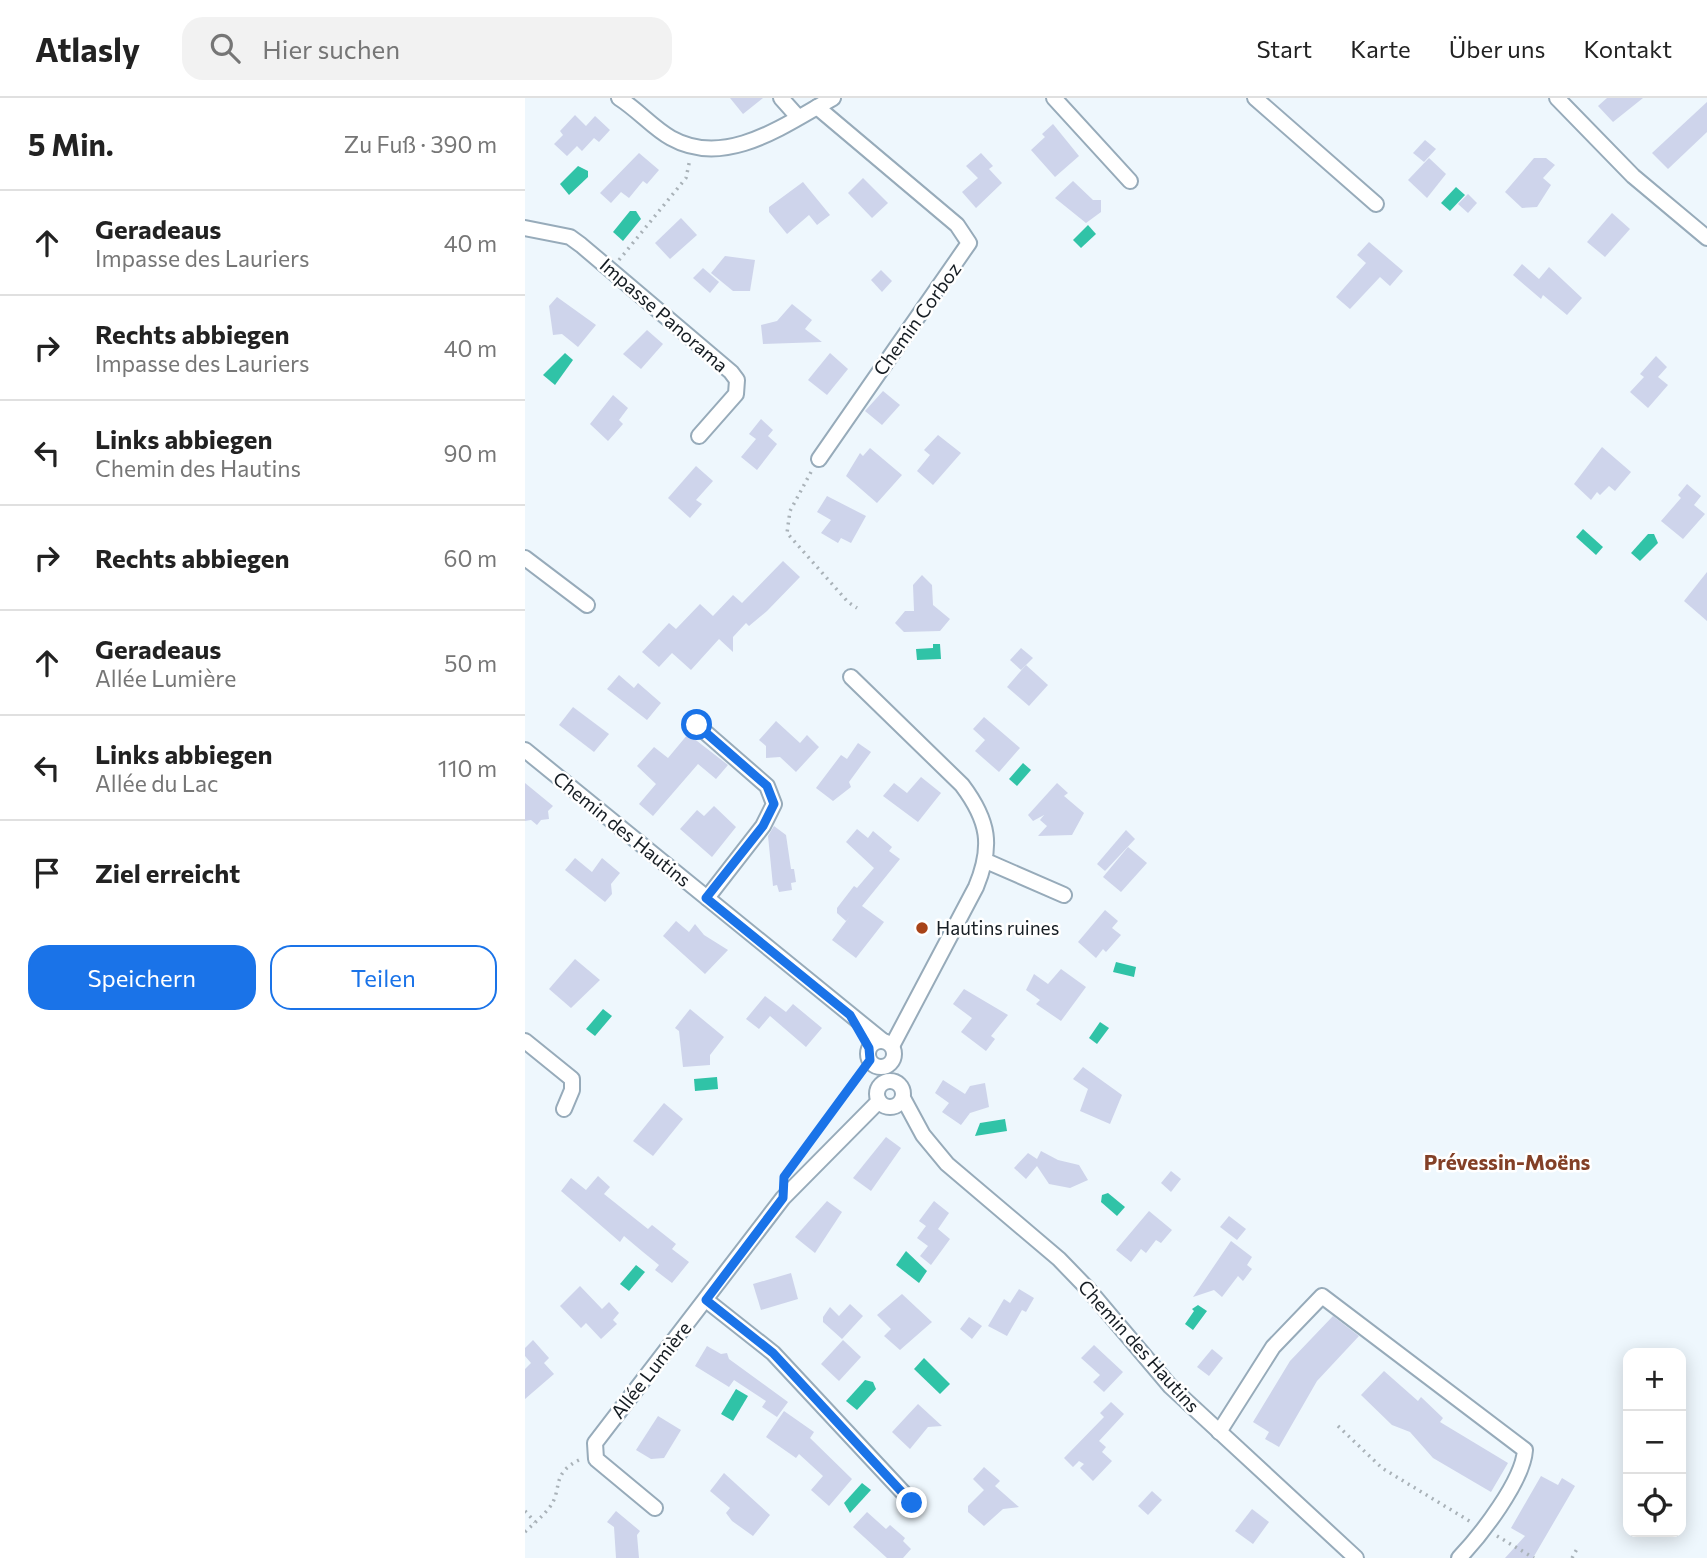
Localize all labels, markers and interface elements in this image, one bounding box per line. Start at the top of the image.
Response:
search box [182,17,672,80]
text: Atlasly [35,28,140,69]
icon: search [206,29,244,67]
text: Hier suchen [262,33,400,64]
text: Start [1257,34,1312,63]
text: Karte [1350,34,1411,63]
text: Über uns [1449,34,1545,63]
text: Kontakt [1583,34,1672,63]
text: 5 Min. [28,125,114,162]
text: Zu Fuß · 390 m [344,130,497,158]
text: Geradeaus [95,213,221,244]
icon: ahead [28,224,66,262]
text: 40 m [444,229,497,257]
text: Impasse des Lauriers [95,244,309,272]
street label: Impasse Panorama [596,253,733,376]
street label: Chemin Corboz [868,258,965,380]
text: Rechts abbiegen [95,318,290,349]
icon: right [28,329,66,367]
text: 40 m [444,334,497,362]
text: Impasse des Lauriers [95,349,309,377]
text: Links abbiegen [95,423,273,454]
icon: left [28,434,66,472]
text: 90 m [444,439,497,467]
text: Chemin des Hautins [95,454,301,482]
icon: right [28,539,66,577]
text: Rechts abbiegen [95,542,290,573]
text: 60 m [444,544,497,572]
text: Geradeaus [95,633,221,664]
icon: ahead [28,644,66,682]
text: 50 m [444,649,497,677]
text: Allée Lumière [95,664,236,692]
route start [681,709,712,740]
text: Links abbiegen [95,738,273,769]
icon: left [28,749,66,787]
text: 110 m [438,754,497,782]
street label: Chemin des Hautins [549,766,696,891]
text: Allée du Lac [95,769,218,797]
icon: arrive [28,854,66,892]
text: Ziel erreicht [95,857,240,888]
place label: Hautins ruines [936,916,1059,939]
marker: Hautins ruines [914,920,930,936]
button: Speichern [28,945,256,1010]
button: Teilen [270,945,497,1010]
district label: Prévessin-Moëns [1424,1149,1591,1174]
street label: Chemin des Hautins [1074,1275,1205,1417]
street label: Allée Lumière [606,1317,696,1423]
map controls [1623,1348,1686,1537]
button: + [1623,1348,1686,1411]
button: − [1623,1411,1686,1474]
button: locate [1623,1474,1686,1537]
route end [896,1487,927,1518]

